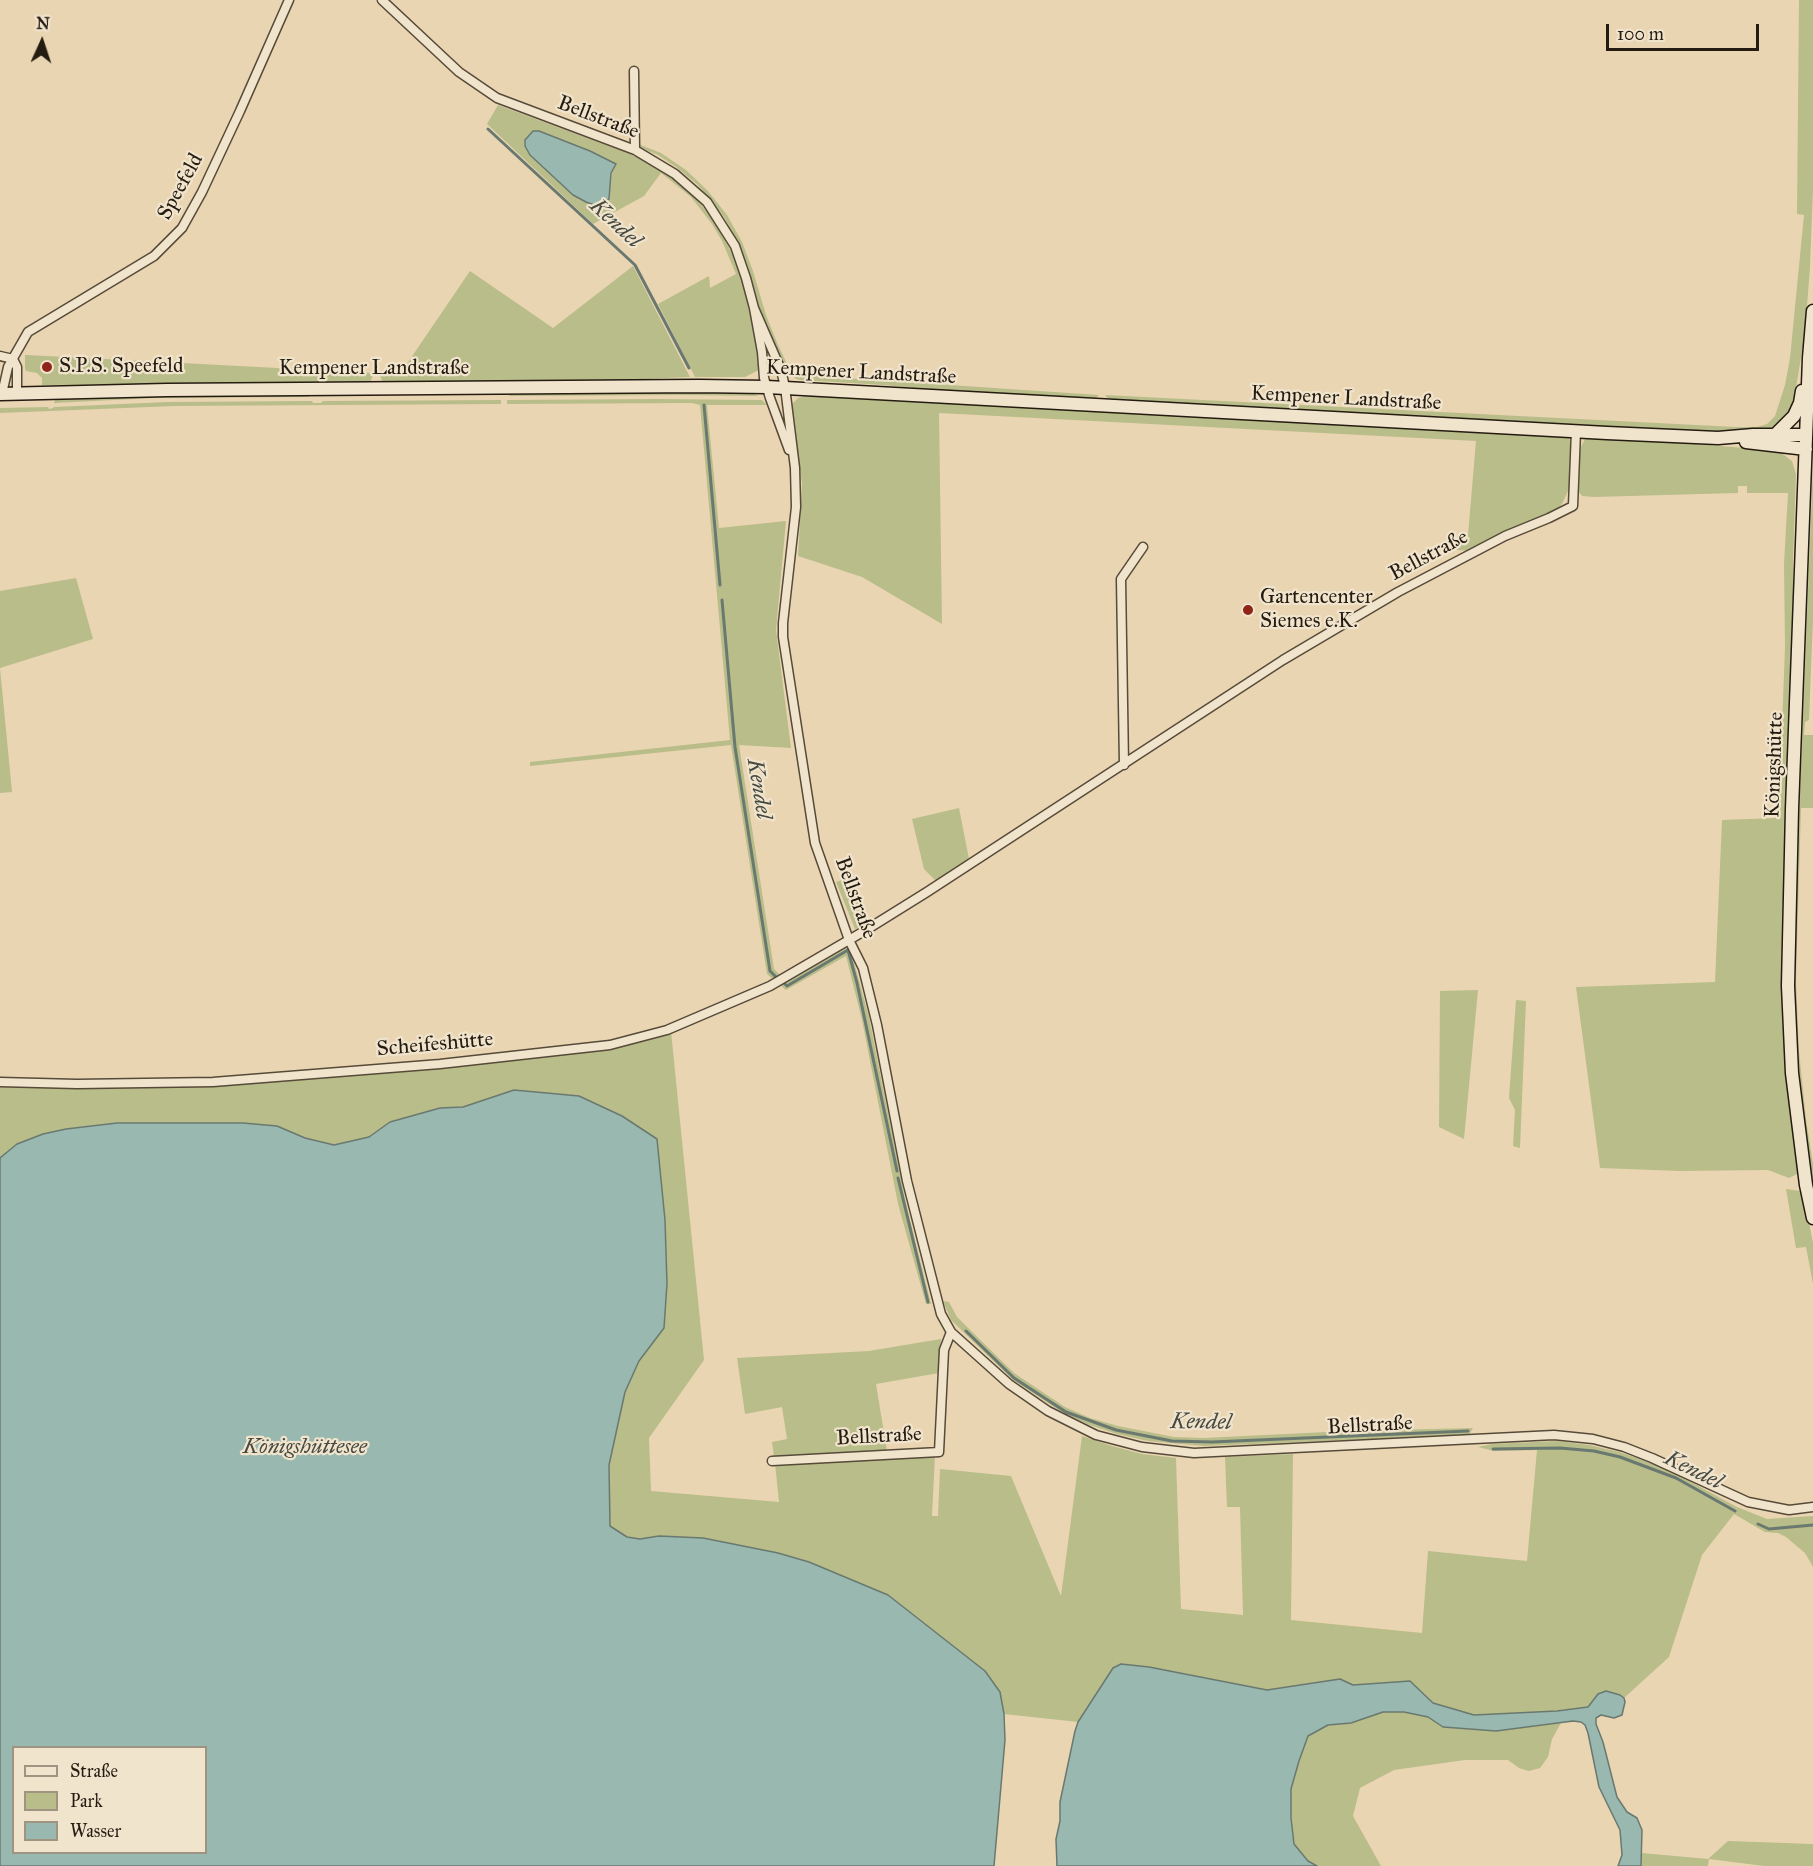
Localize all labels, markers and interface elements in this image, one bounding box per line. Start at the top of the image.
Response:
north arrow [12,12,72,72]
scale bar [1609,12,1762,50]
text: N [36,14,50,33]
text: 100 m [1617,23,1664,45]
street label: Bellstraße [554,91,642,145]
street label: Speefeld [153,149,209,225]
water label: Kendel [584,194,646,254]
place label: S.P.S. Speefeld [59,354,184,380]
street label: Kempener Landstraße [765,355,957,391]
street label: Kempener Landstraße [279,356,469,382]
marker: S.P.S. Speefeld [40,360,54,374]
street label: Kempener Landstraße [1250,381,1442,417]
street label: Bellstraße [1385,525,1473,587]
place label: Gartencenter Siemes e.K. [1260,585,1373,635]
marker: Gartencenter Siemes e.K. [1241,603,1255,617]
street label: Königshütte [1761,711,1789,819]
water label: Kendel [740,757,776,821]
street label: Bellstraße [829,854,881,942]
street label: Scheifeshütte [376,1027,494,1063]
water label: Kendel [1170,1409,1232,1437]
street label: Bellstraße [1327,1411,1413,1441]
street label: Bellstraße [836,1422,922,1452]
water label: Königshüttesee [243,1435,367,1461]
water label: Kendel [1660,1446,1726,1496]
legend [12,1746,207,1854]
text: Straße [70,1760,118,1782]
text: Park [70,1790,103,1812]
text: Wasser [70,1820,121,1842]

